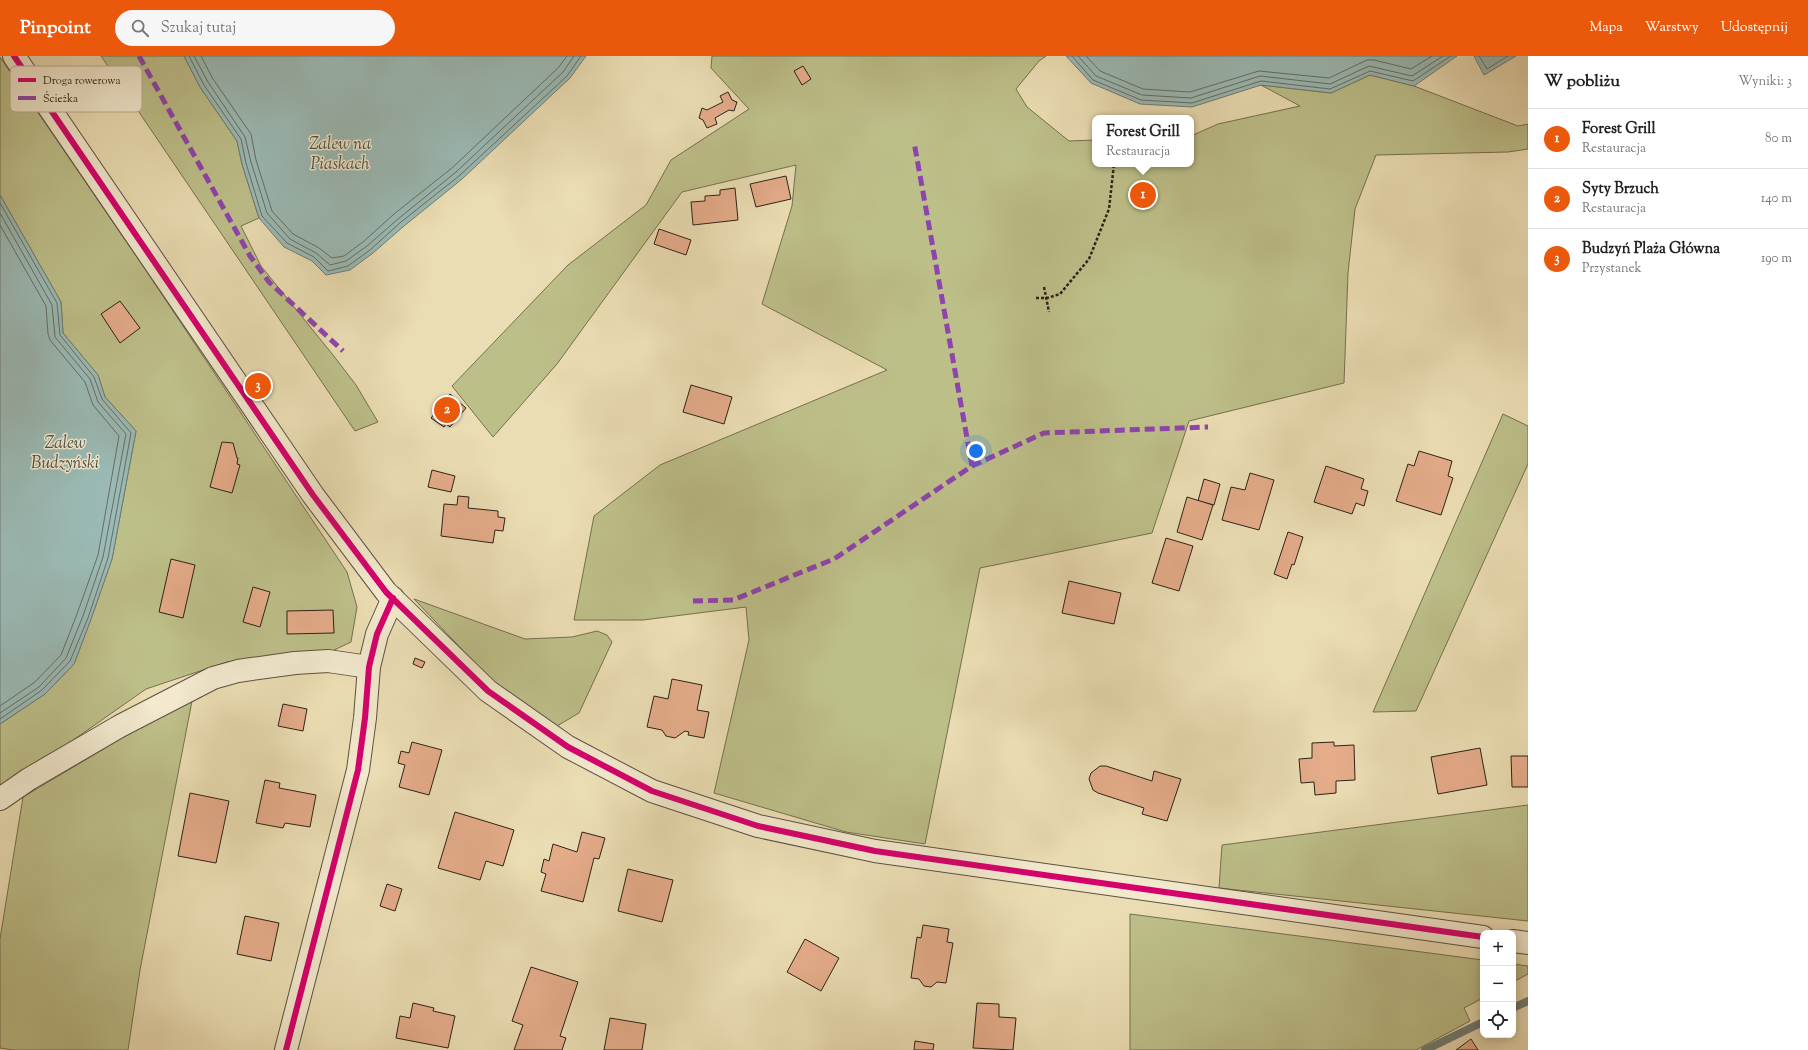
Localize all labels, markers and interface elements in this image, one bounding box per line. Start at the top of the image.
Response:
search box [115,10,395,46]
text: Pinpoint [20,15,91,42]
icon: search [129,17,151,39]
text: Szukaj tutaj [161,18,236,39]
text: Mapa [1589,18,1623,38]
text: Warstwy [1645,18,1699,38]
text: Udostępnij [1721,18,1788,38]
legend [10,66,142,112]
text: W pobliżu [1544,70,1620,94]
text: Droga rowerowa [43,73,121,89]
text: Wyniki: 3 [1738,73,1792,91]
text: Ścieżka [43,91,78,107]
popup [1092,115,1194,167]
text: Forest Grill [1582,119,1656,140]
text: Forest Grill [1106,122,1180,143]
text: 1 [1555,130,1559,148]
text: 80 m [1765,130,1792,148]
water label: Zalew na Piaskach [309,133,371,177]
text: Restauracja [1582,140,1646,158]
text: Restauracja [1106,143,1170,161]
text: Syty Brzuch [1582,179,1659,200]
pin: 1 [1130,180,1156,210]
text: 2 [1554,190,1560,208]
text: 140 m [1761,190,1792,208]
text: Restauracja [1582,200,1646,218]
text: Budzyń Plaża Główna [1582,239,1720,260]
text: 3 [1554,250,1560,268]
text: 190 m [1761,250,1792,268]
text: Przystanek [1582,260,1642,278]
pin: 3 [245,371,271,401]
pin: 2 [434,395,460,425]
water label: Zalew Budzyński [31,432,99,476]
your location [966,441,986,461]
map controls [1480,930,1516,1038]
button: + [1480,930,1516,966]
button: − [1480,966,1516,1002]
button: locate [1480,1002,1516,1038]

